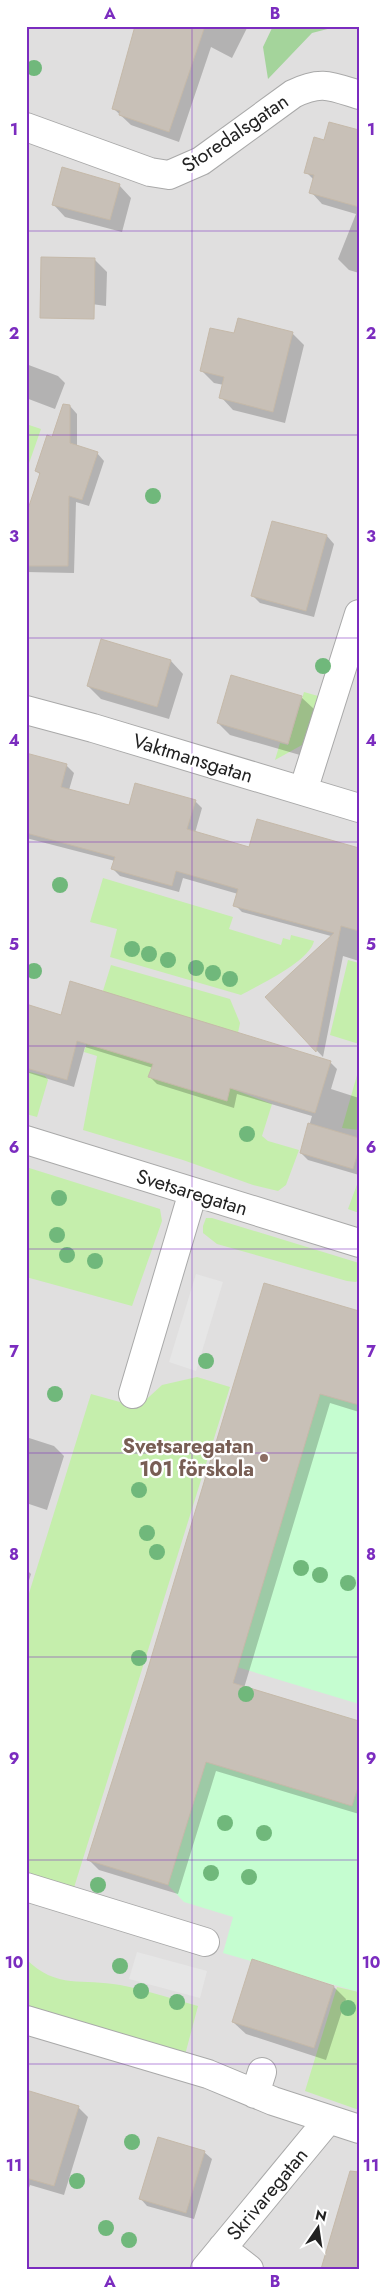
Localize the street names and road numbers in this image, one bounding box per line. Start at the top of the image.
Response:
street label: Storedalsgatan [176,87,294,180]
street label: Vaktmansgatan [129,726,256,790]
street label: Svetsaregatan [133,1162,251,1223]
street label: Skrivaregatan [220,2142,315,2247]

